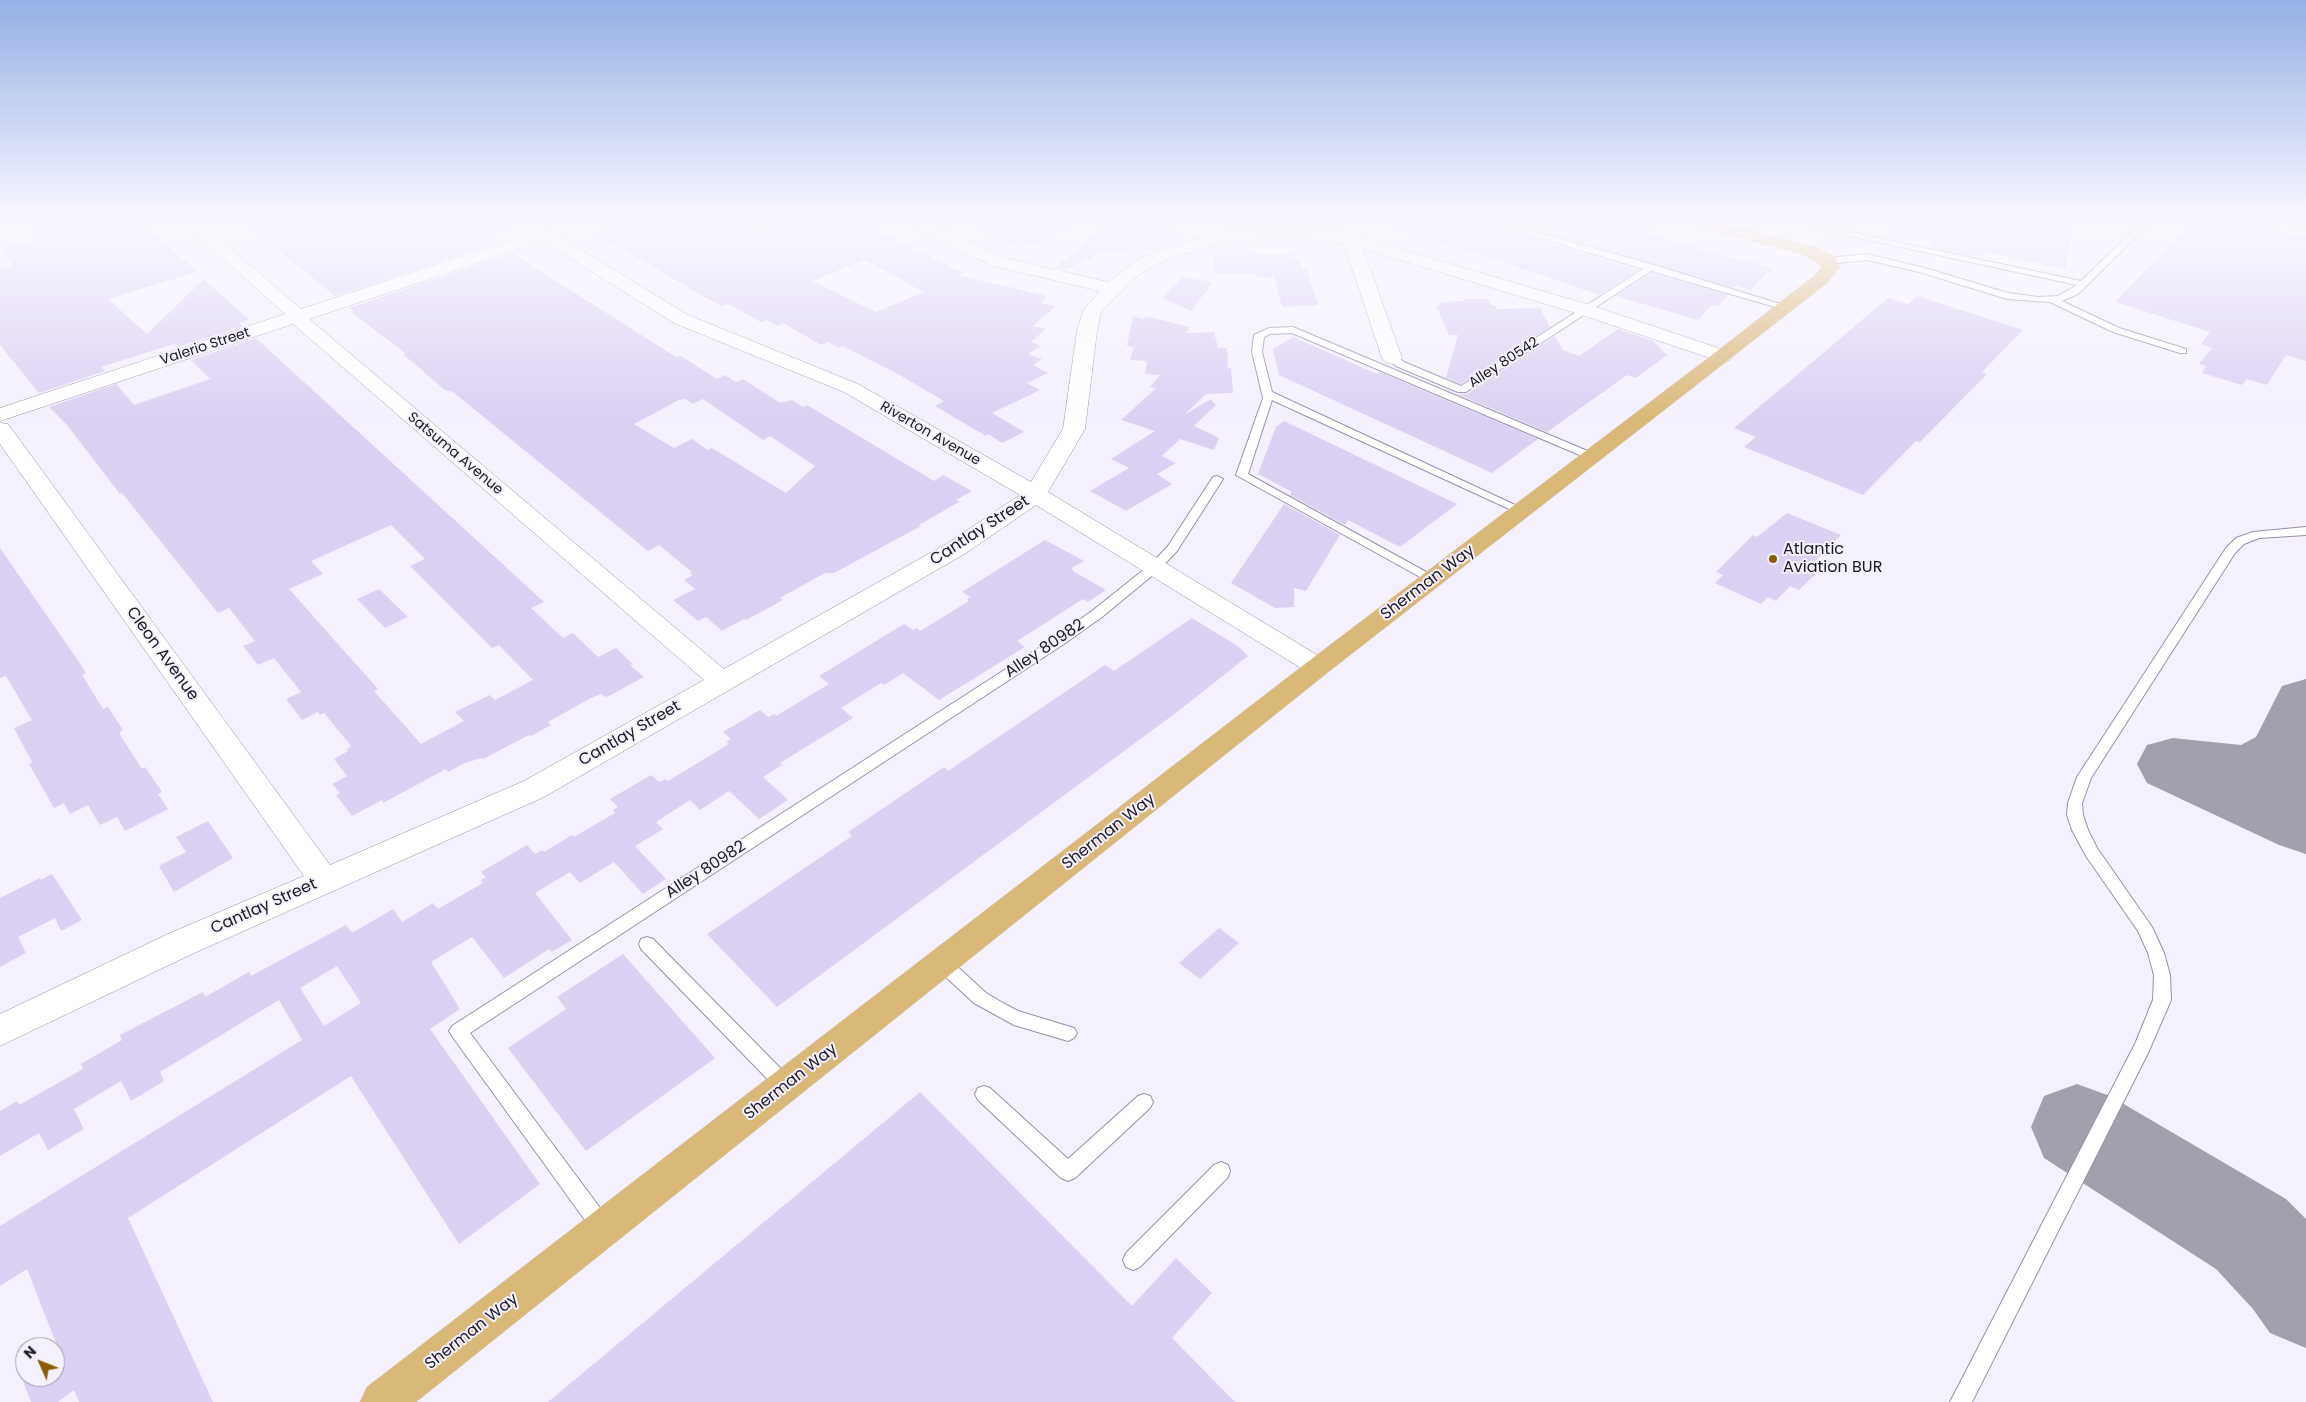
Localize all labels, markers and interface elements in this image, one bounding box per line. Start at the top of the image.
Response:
street label: Valerio Street [158,325,252,369]
street label: Alley 80542 [1466,334,1542,392]
street label: Riverton Avenue [877,398,983,470]
street label: Satsuma Avenue [404,409,506,499]
street label: Cantlay Street [927,492,1033,570]
place label: Atlantic Aviation BUR [1783,540,1882,578]
street label: Sherman Way [1377,541,1479,625]
marker: Atlantic Aviation BUR [1767,553,1779,565]
street label: Cleon Avenue [122,603,202,705]
street label: Alley 80982 [1002,615,1088,683]
street label: Cantlay Street [576,697,684,771]
street label: Sherman Way [1059,790,1159,874]
street label: Alley 80982 [662,837,750,903]
street label: Cantlay Street [208,875,320,939]
street label: Sherman Way [741,1040,841,1124]
street label: Sherman Way [422,1290,522,1374]
north arrow [15,1337,65,1387]
text: N [19,1342,41,1363]

